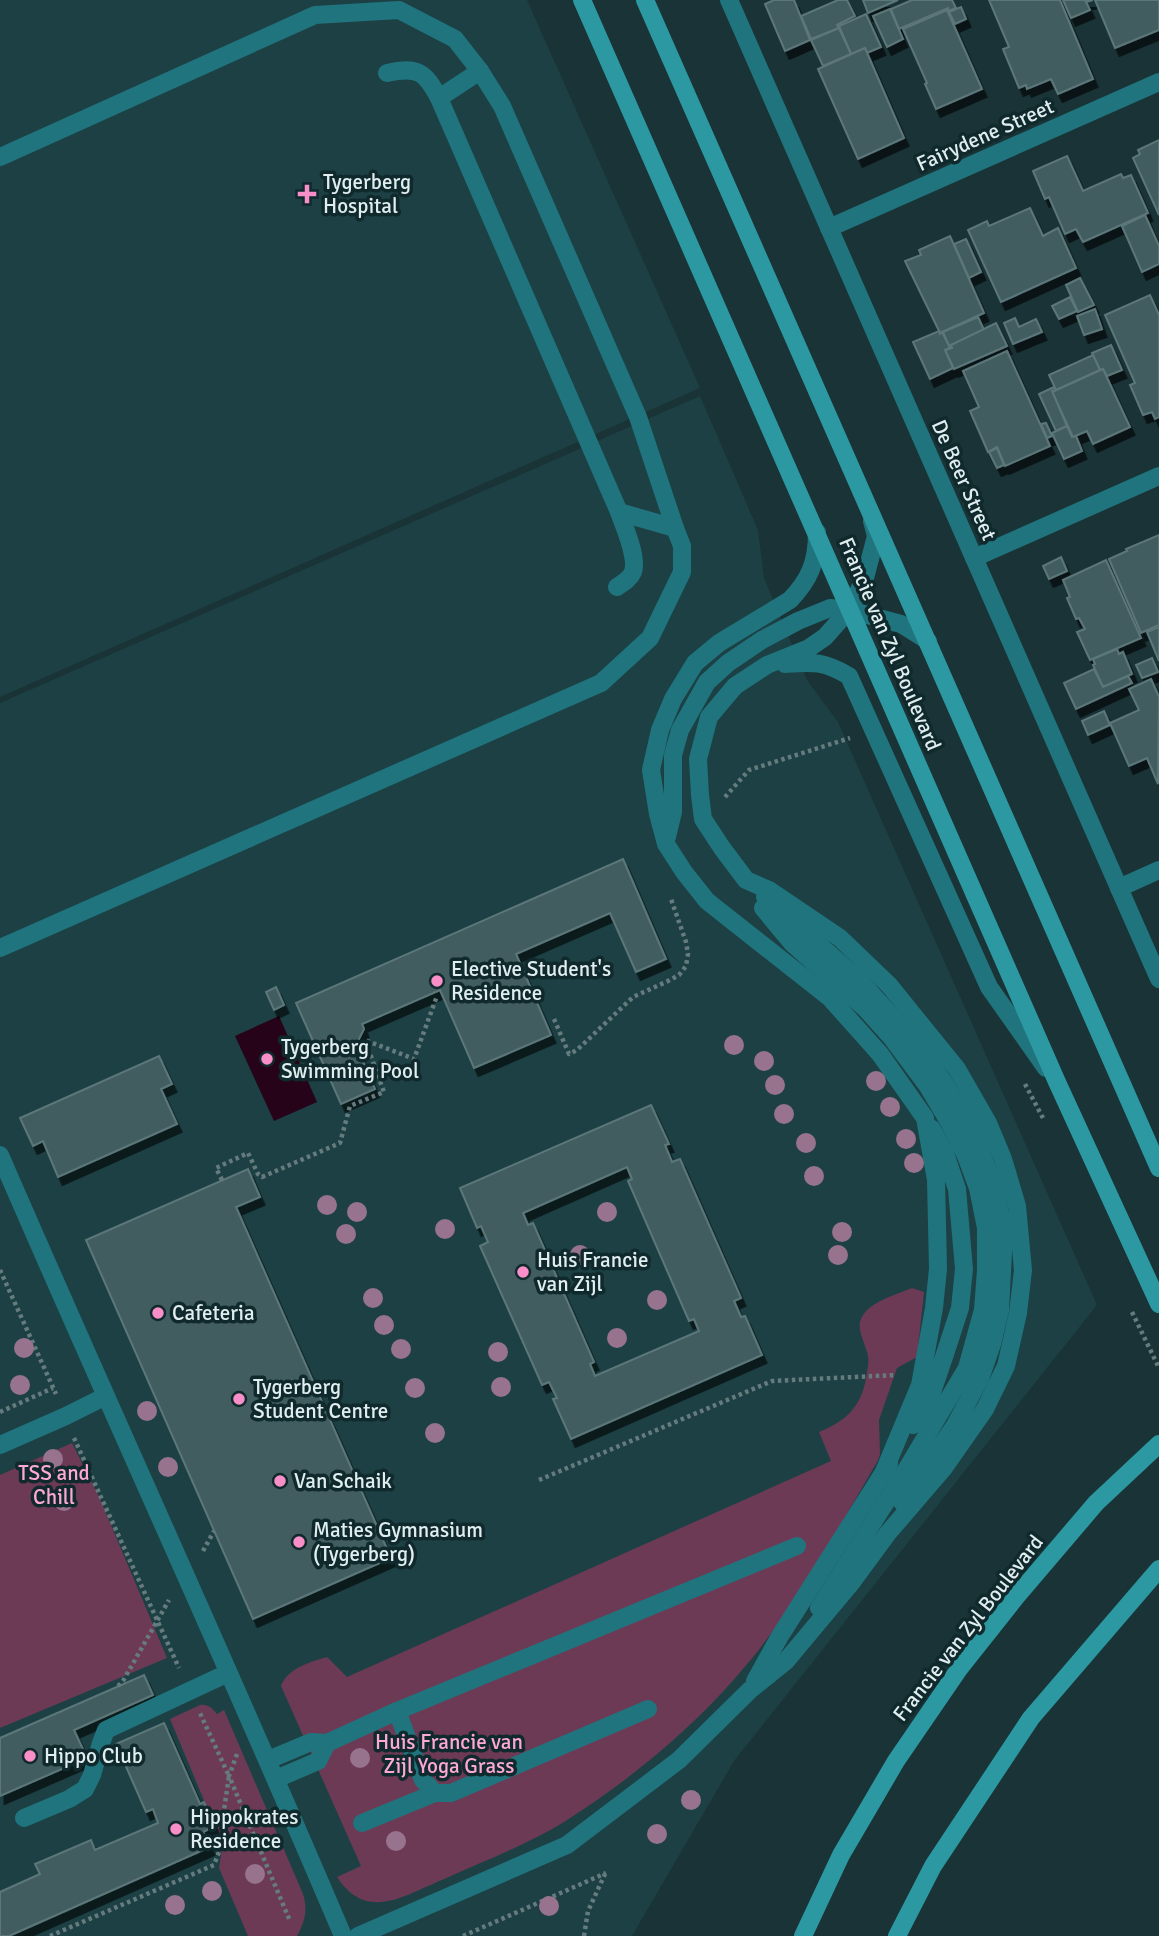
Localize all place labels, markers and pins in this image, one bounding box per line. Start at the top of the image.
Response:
place label: Tygerberg Hospital [323,169,411,219]
marker: Tygerberg Hospital [297,184,317,204]
place label: Elective Student's Residence [451,956,611,1006]
marker: Elective Student's Residence [429,973,445,989]
place label: Tygerberg Swimming Pool [281,1034,419,1084]
marker: Tygerberg Swimming Pool [259,1051,275,1067]
place label: Huis Francie van Zijl [537,1247,649,1297]
marker: Huis Francie van Zijl [515,1264,531,1280]
place label: Cafeteria [172,1300,255,1326]
marker: Cafeteria [150,1305,166,1321]
place label: Tygerberg Student Centre [253,1374,388,1424]
marker: Tygerberg Student Centre [231,1391,247,1407]
place label: Van Schaik [294,1468,392,1494]
marker: Van Schaik [272,1473,288,1489]
place label: Maties Gymnasium (Tygerberg) [313,1517,483,1567]
marker: Maties Gymnasium (Tygerberg) [291,1534,307,1550]
place label: Hippo Club [44,1743,143,1769]
marker: Hippo Club [22,1748,38,1764]
place label: Hippokrates Residence [190,1804,298,1854]
marker: Hippokrates Residence [168,1821,184,1837]

